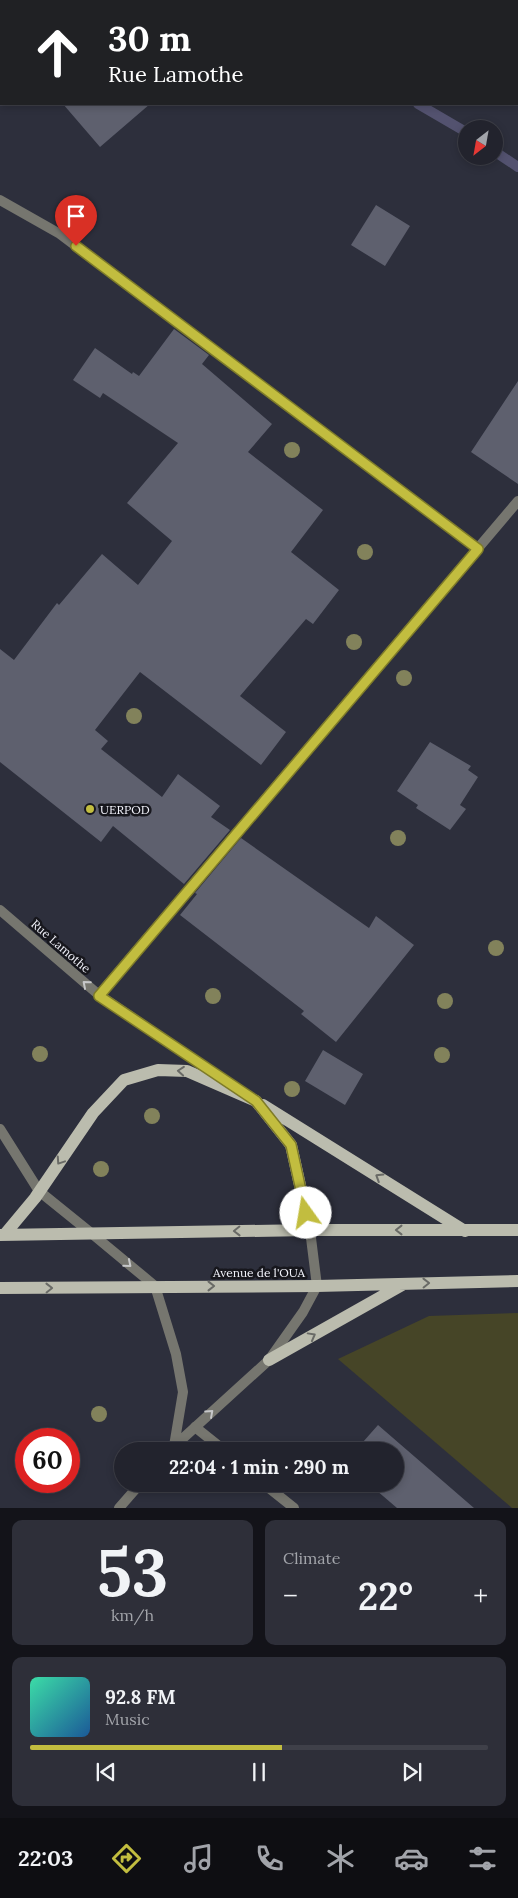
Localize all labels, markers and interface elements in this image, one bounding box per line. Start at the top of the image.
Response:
text: 30 m [108,16,191,61]
icon: ahead [25,20,90,85]
text: Rue Lamothe [108,60,243,88]
north arrow [458,120,502,165]
map controls [458,120,503,165]
pin [55,195,97,246]
icon: arrive [62,202,90,230]
place label: UERPOD [100,802,150,817]
marker: UERPOD [84,803,96,815]
street label: Rue Lamothe [28,916,94,976]
one-way arrow [82,980,91,989]
one-way arrow [177,1066,185,1077]
one-way arrow [57,1155,66,1164]
one-way arrow [375,1174,384,1184]
position arrow [279,1186,331,1238]
one-way arrow [395,1225,403,1235]
one-way arrow [233,1226,240,1236]
one-way arrow [123,1259,132,1268]
street label: Avenue de l'OUA [212,1265,306,1280]
one-way arrow [422,1278,430,1289]
one-way arrow [208,1281,215,1291]
one-way arrow [45,1282,53,1293]
one-way arrow [306,1332,315,1342]
one-way arrow [204,1410,213,1419]
speed limit sign: 60 [15,1428,80,1493]
text: 22:04 · 1 min · 290 m [169,1455,349,1479]
text: 53 [97,1531,168,1614]
text: Climate [283,1548,340,1568]
text: 22° [358,1572,413,1620]
text: − [283,1578,298,1614]
text: + [473,1578,488,1614]
text: km/h [111,1605,154,1625]
text: 92.8 FM [105,1685,176,1709]
text: Music [105,1709,150,1729]
icon: previous [92,1758,120,1786]
icon: pause [245,1758,273,1786]
icon: next [398,1758,426,1786]
icon: directions [109,1841,144,1876]
icon: music [181,1841,216,1876]
icon: phone [252,1841,287,1876]
icon: climate [323,1841,358,1876]
icon: car [394,1841,429,1876]
icon: filters [465,1841,500,1876]
text: 22:03 [18,1844,73,1872]

